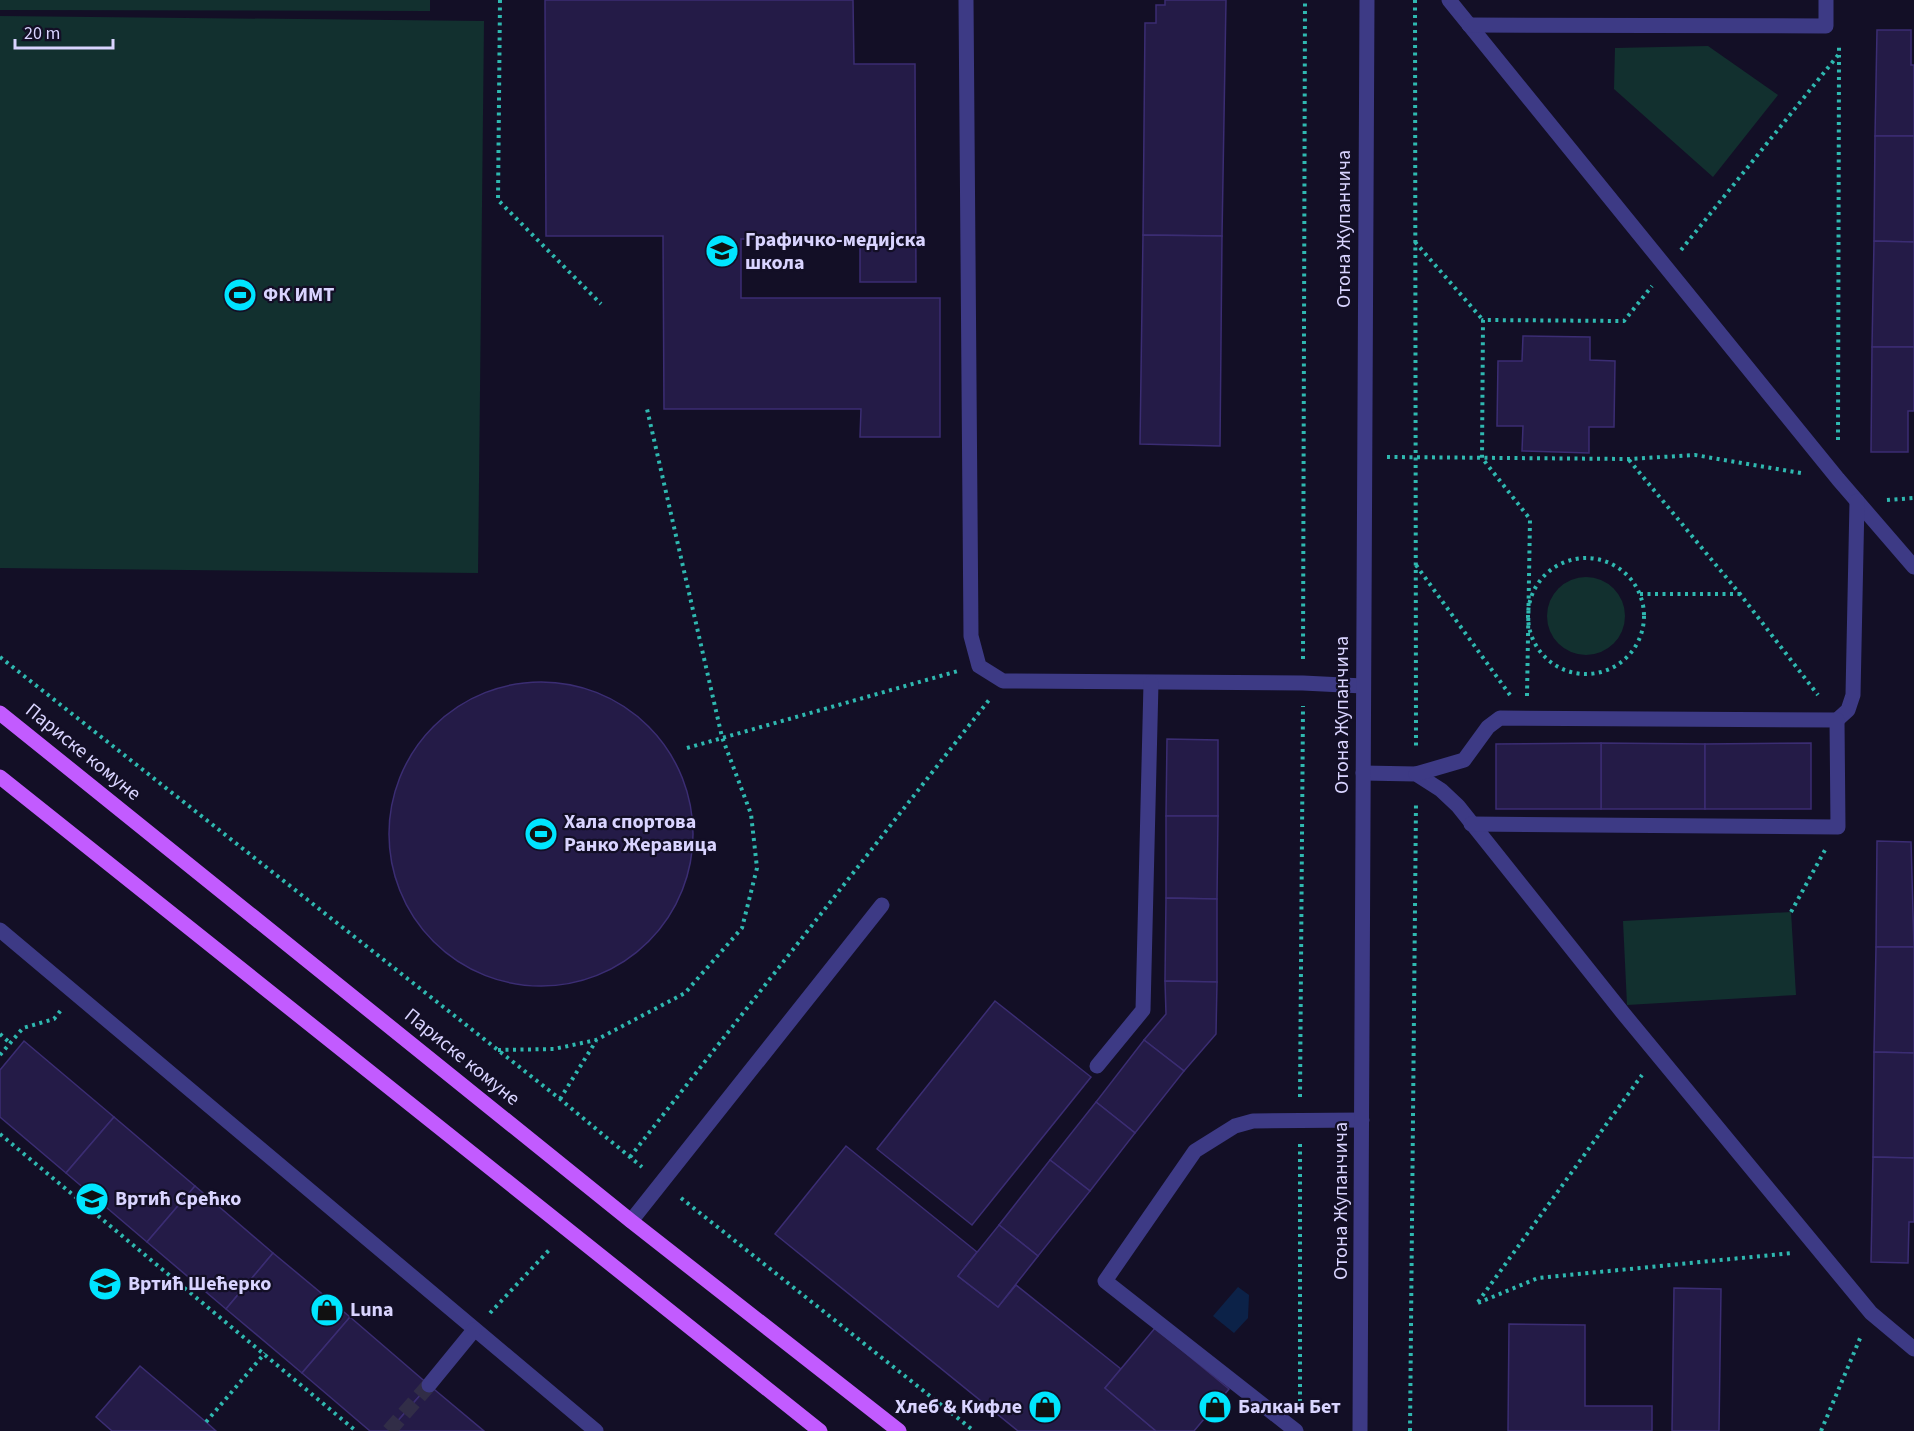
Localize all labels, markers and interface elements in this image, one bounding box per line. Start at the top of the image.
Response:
scale bar [15,12,112,50]
text: 20 m [24,21,60,46]
street label: Отона Жупанчича [1330,150,1358,308]
place label: Графичко-медијска школа [745,226,926,277]
school or university icon: Графичко-медијска школа [704,233,740,269]
sports icon: ФК ИМТ [222,277,258,313]
place label: ФК ИМТ [263,281,334,309]
street label: Отона Жупанчича [1328,636,1356,794]
street label: Париске комуне [19,697,147,807]
place label: Хала спортова Ранко Жеравица [564,808,717,859]
sports icon: Хала спортова Ранко Жеравица [523,816,559,852]
street label: Париске комуне [398,1002,526,1112]
street label: Отона Жупанчича [1327,1122,1355,1280]
school or university icon: Вртић Срећко [74,1181,110,1217]
place label: Вртић Срећко [115,1185,241,1213]
school or university icon: Вртић Шећерко [87,1266,123,1302]
place label: Вртић Шећерко [128,1270,271,1298]
shop icon: Luna [309,1292,345,1328]
place label: Luna [350,1296,394,1324]
shop icon: Хлеб & Кифле [1027,1389,1063,1425]
shop icon: Балкан Бет [1197,1389,1233,1425]
place label: Хлеб & Кифле [895,1393,1022,1421]
place label: Балкан Бет [1238,1393,1341,1421]

